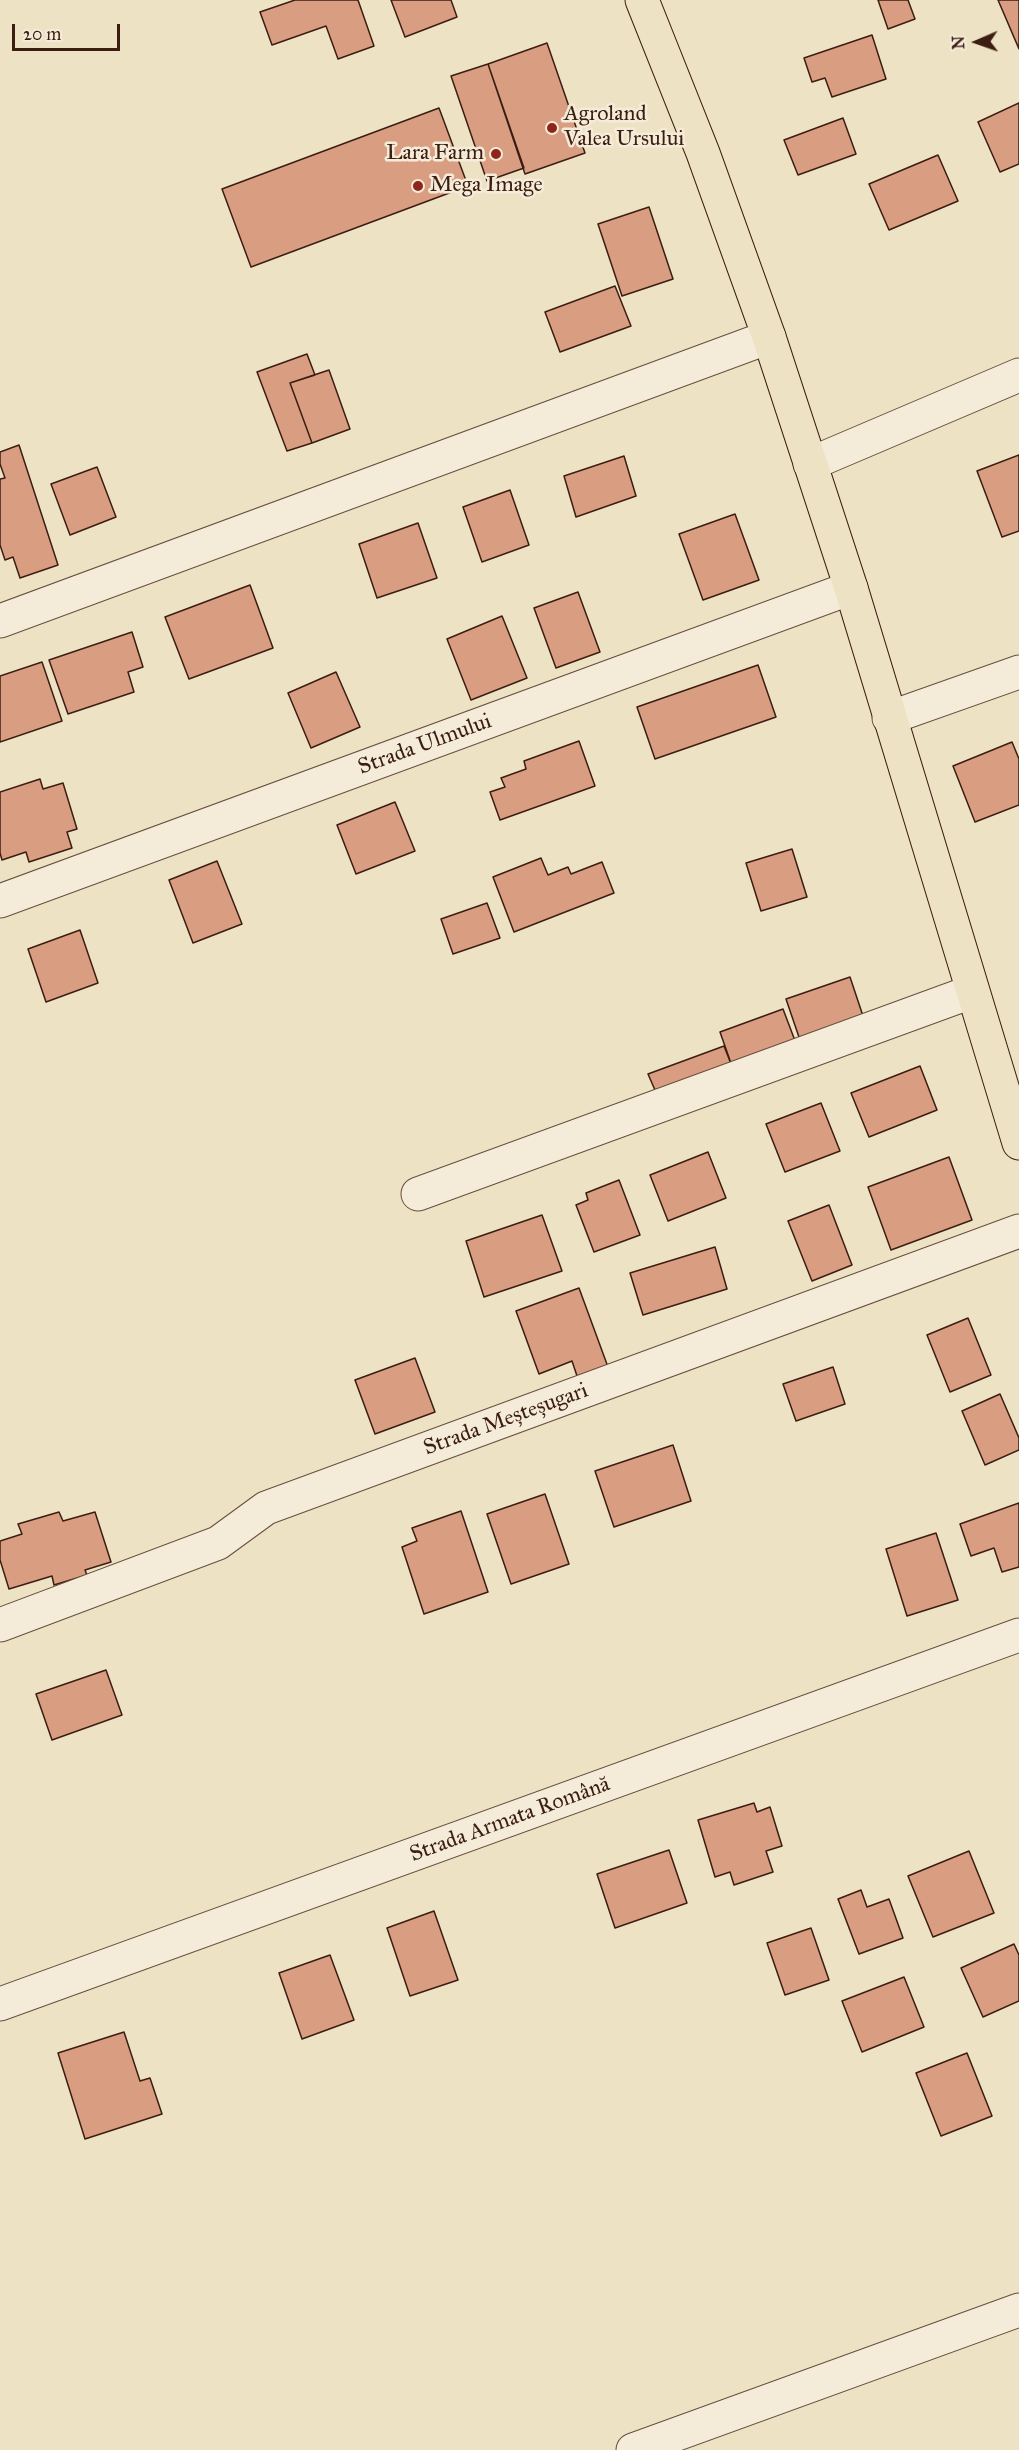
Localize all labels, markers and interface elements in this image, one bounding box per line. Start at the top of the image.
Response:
scale bar [15,12,123,50]
north arrow [947,12,1007,72]
text: 20 m [23,23,61,45]
text: N [949,36,968,50]
place label: Agroland Valea Ursului [564,102,684,154]
marker: Agroland Valea Ursului [545,121,559,135]
place label: Lara Farm [386,141,484,167]
marker: Lara Farm [489,147,503,161]
place label: Mega Image [430,173,543,199]
marker: Mega Image [411,179,425,193]
street label: Strada Ulmului [355,709,495,781]
street label: Strada Meșteșugari [420,1378,592,1462]
street label: Strada Armata Română [406,1771,614,1869]

